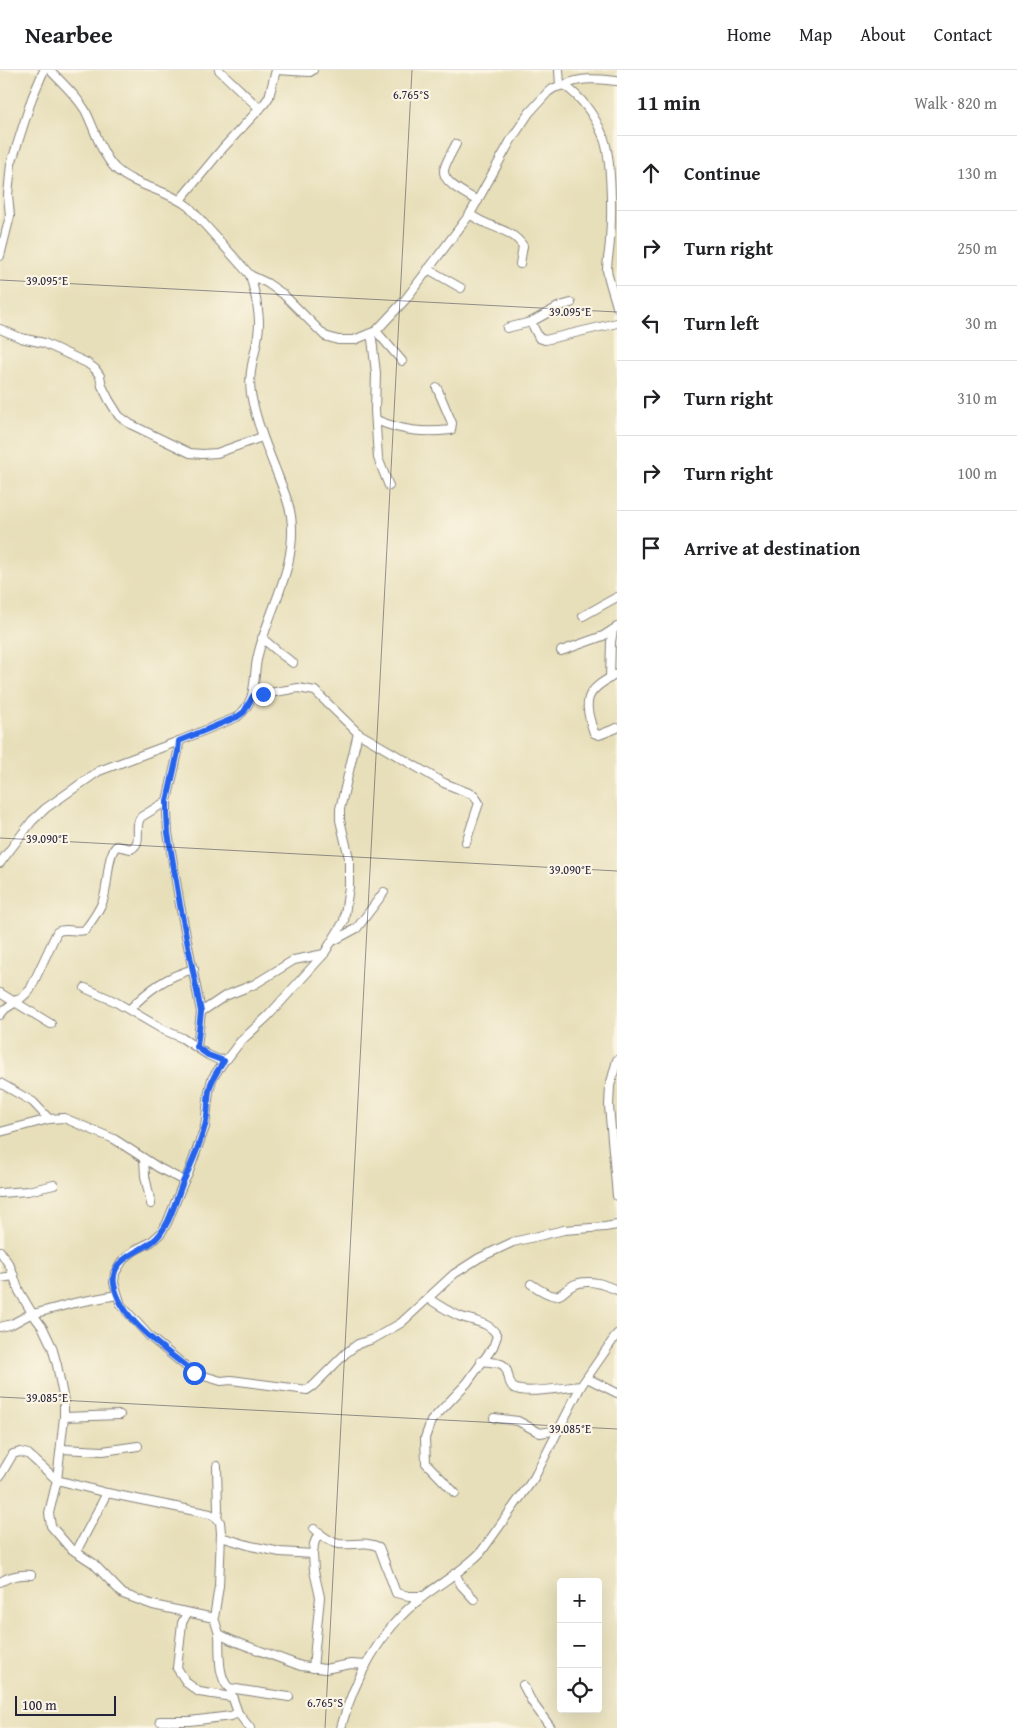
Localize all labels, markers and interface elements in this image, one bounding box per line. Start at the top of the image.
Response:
text: Nearbee [25,17,113,52]
text: Home [727,21,771,48]
text: Map [799,21,832,48]
text: About [860,21,906,48]
text: Contact [934,21,992,48]
text: 6.765°S [393,86,429,103]
text: 11 min [637,87,700,118]
text: Walk · 820 m [914,91,997,115]
icon: ahead [637,159,665,187]
text: Continue [684,159,761,187]
text: 130 m [957,161,997,185]
icon: right [637,234,665,262]
text: Turn right [684,234,773,262]
text: 250 m [957,236,997,260]
text: 39.095°E [26,272,68,289]
text: 39.095°E [549,303,591,320]
icon: left [637,309,665,337]
text: Turn left [684,309,759,337]
text: 30 m [965,311,997,335]
icon: right [637,384,665,412]
text: Turn right [684,384,773,412]
text: 310 m [957,386,997,410]
icon: right [637,459,665,487]
text: Turn right [684,459,773,487]
text: 100 m [957,461,997,485]
icon: arrive [637,534,665,562]
text: Arrive at destination [684,534,860,562]
route end [252,683,275,706]
text: 39.090°E [26,830,68,847]
text: 39.090°E [549,861,591,878]
route start [183,1362,206,1385]
text: 39.085°E [26,1389,68,1406]
text: 39.085°E [549,1420,591,1437]
map controls [557,1578,602,1713]
button: + [557,1578,602,1623]
button: − [557,1623,602,1668]
button: locate [557,1668,602,1713]
scale bar [15,1693,116,1716]
text: 6.765°S [307,1694,343,1711]
text: 100 m [22,1695,57,1715]

